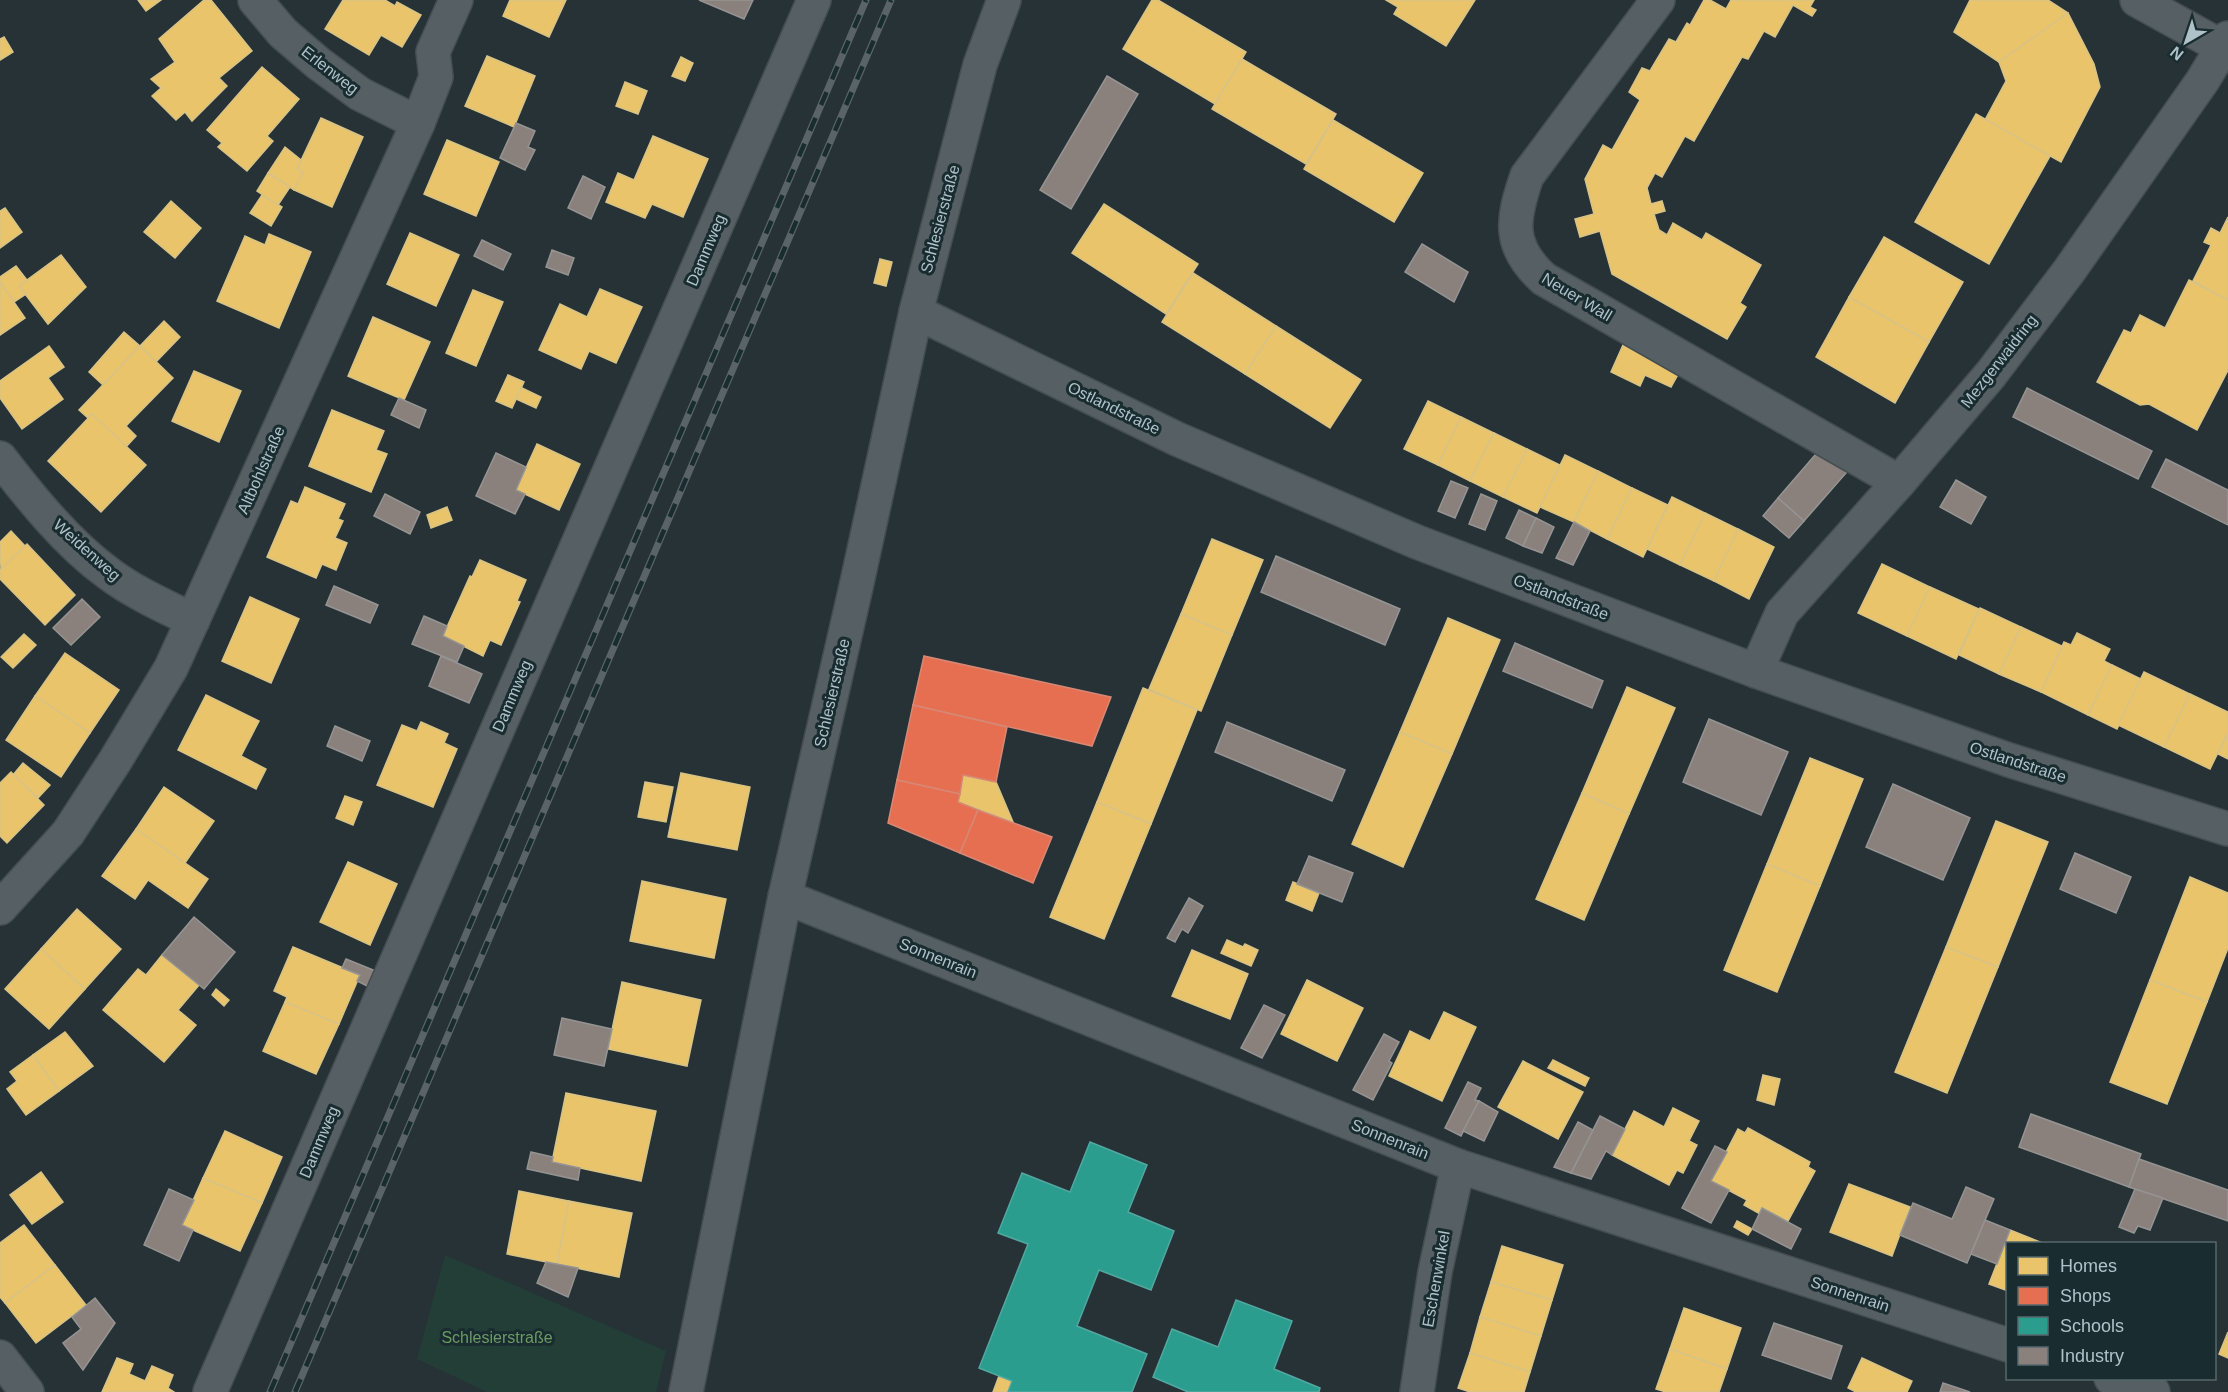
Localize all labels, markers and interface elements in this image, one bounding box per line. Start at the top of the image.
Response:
north arrow [2156,12,2216,72]
street label: Erlenweg [298,43,362,97]
text: N [2167,43,2187,64]
street label: Schlesierstraße [917,163,963,275]
street label: Dammweg [683,211,729,289]
street label: Neuer Wall [1539,269,1615,325]
street label: Mezgerwaidring [1958,311,2040,411]
street label: Ostlandstraße [1065,378,1163,438]
street label: Altbohlstraße [234,423,288,517]
street label: Weidenweg [50,516,124,584]
street label: Ostlandstraße [1511,571,1611,623]
street label: Schlesierstraße [811,637,853,749]
street label: Dammweg [489,657,535,735]
street label: Ostlandstraße [1968,738,2069,786]
street label: Sonnenrain [897,935,979,981]
street label: Dammweg [296,1103,342,1181]
street label: Sonnenrain [1349,1116,1431,1162]
street label: Eschenwinkel [1419,1229,1453,1329]
legend [2006,1242,2216,1380]
text: Homes [2060,1256,2117,1276]
street label: Sonnenrain [1808,1273,1892,1315]
text: Shops [2060,1286,2111,1306]
text: Schools [2060,1316,2124,1336]
park label: Schlesierstraße [441,1329,553,1346]
text: Industry [2060,1346,2124,1366]

